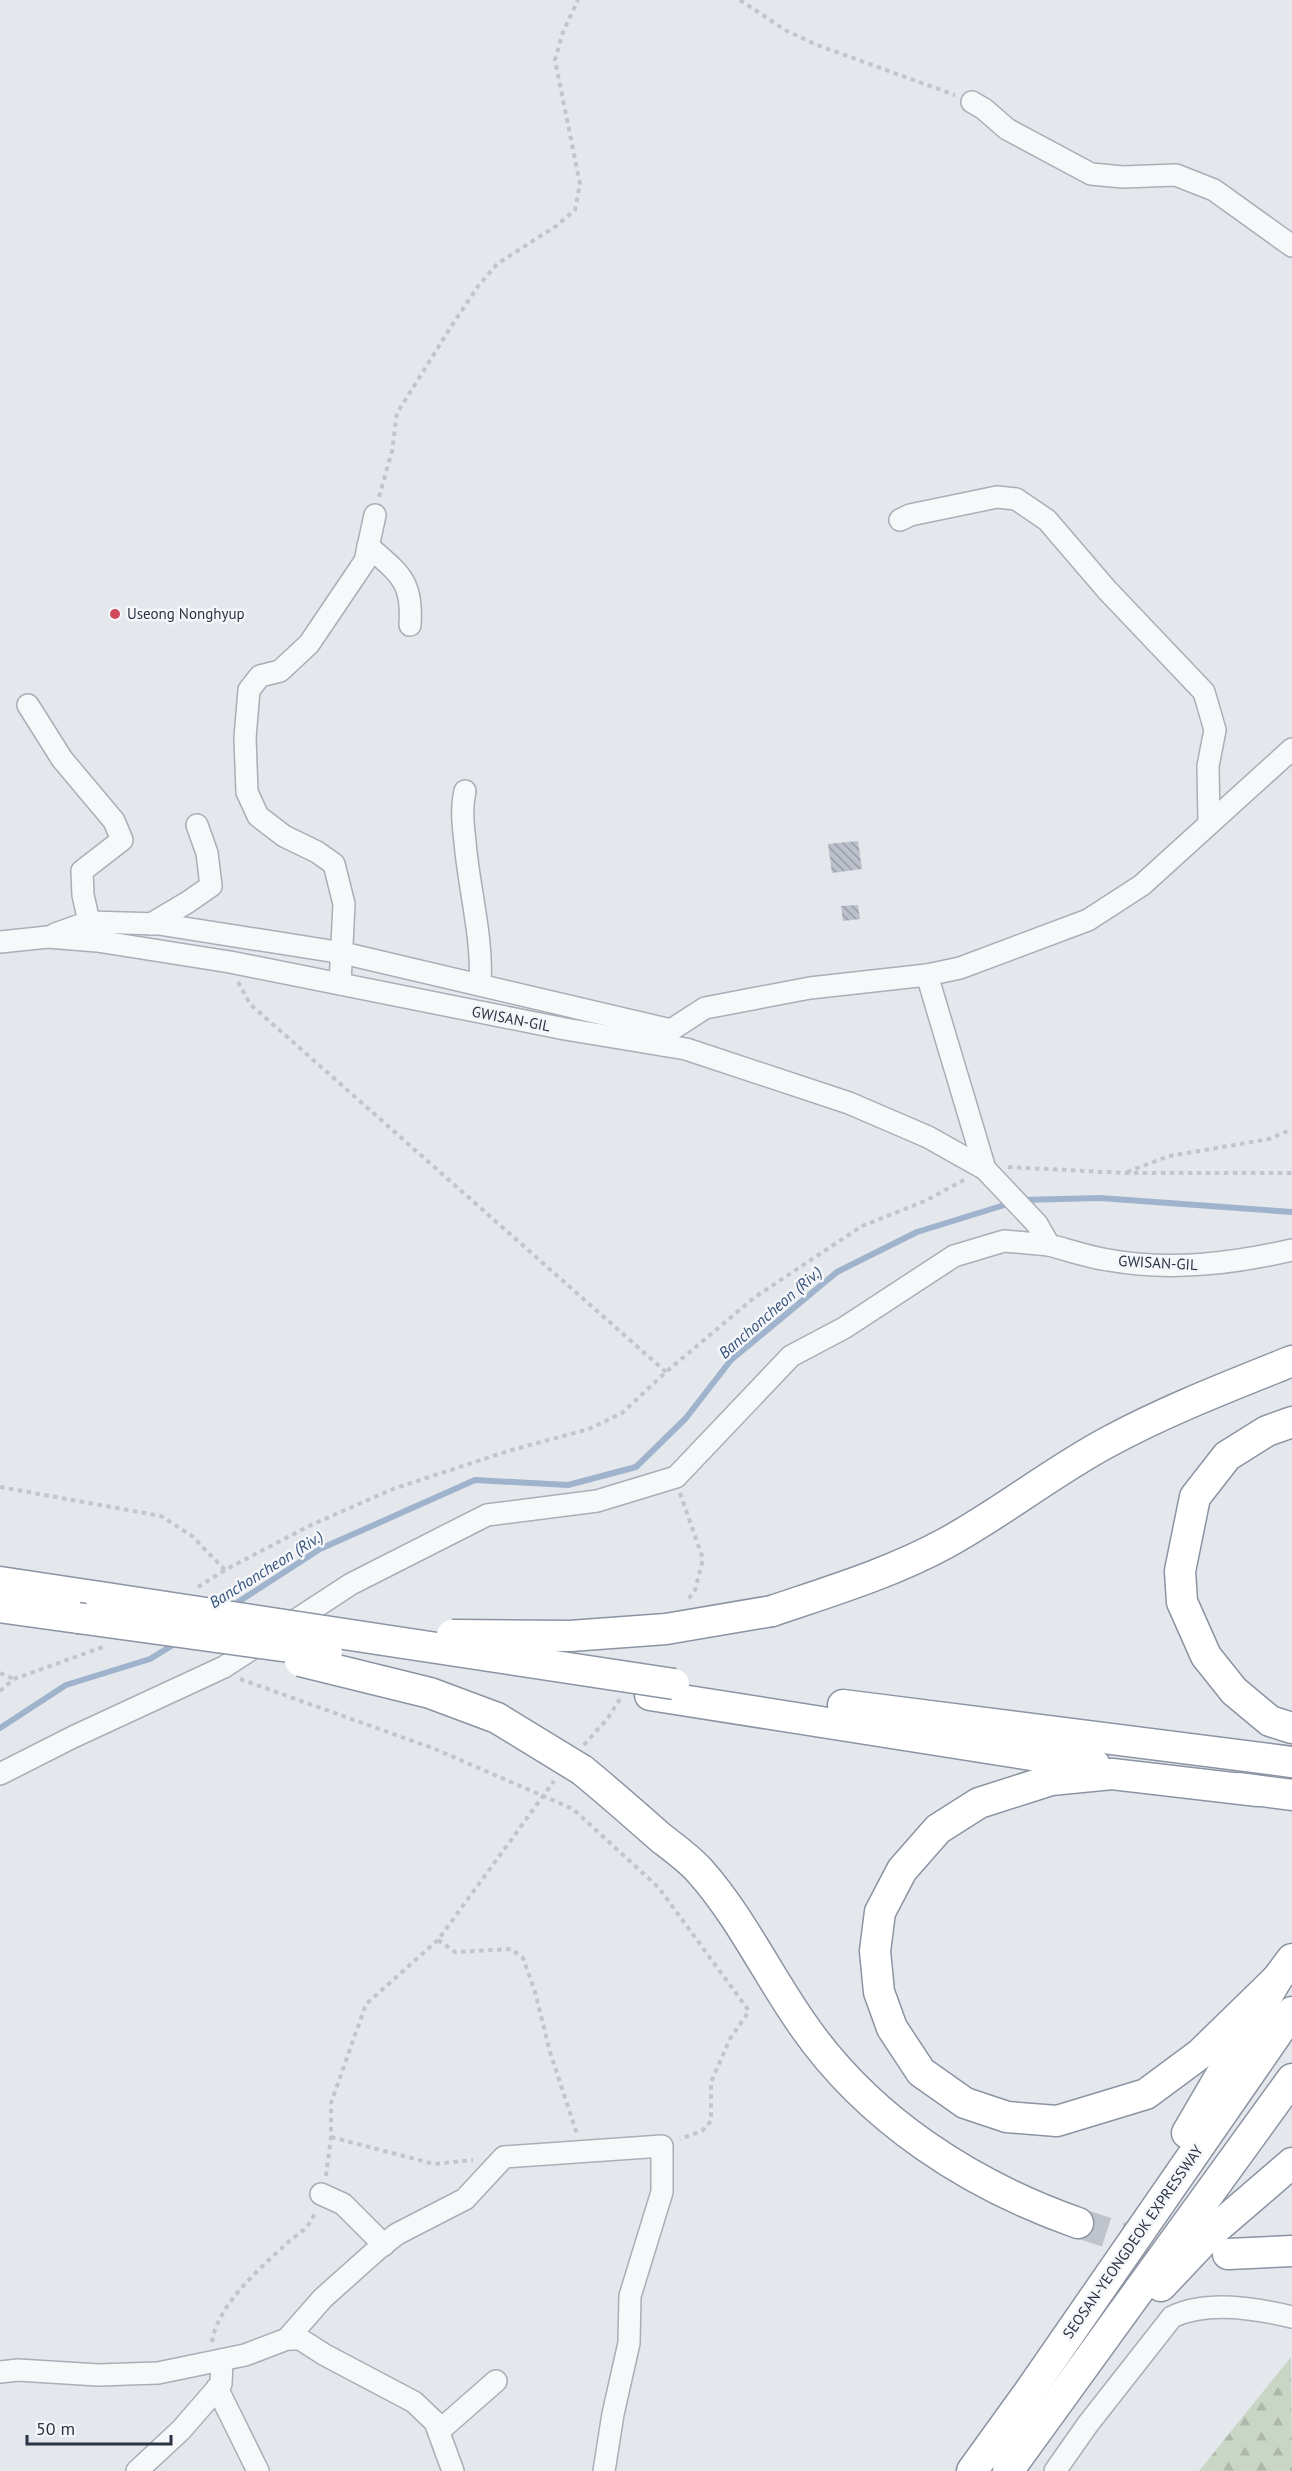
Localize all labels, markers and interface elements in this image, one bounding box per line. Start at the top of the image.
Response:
place label: Useong Nonghyup [127,604,245,623]
marker: Useong Nonghyup [108,607,122,621]
street label: GWISAN-GIL [470,1002,552,1035]
street label: GWISAN-GIL [1118,1251,1198,1274]
water label: Banchoncheon (Riv.) [714,1262,826,1362]
water label: Banchoncheon (Riv.) [205,1526,327,1612]
street label: SEOSAN-YEONGDEOK EXPRESSWAY [1058,2141,1207,2342]
scale bar [27,2408,171,2446]
text: 50 m [36,2417,75,2440]

